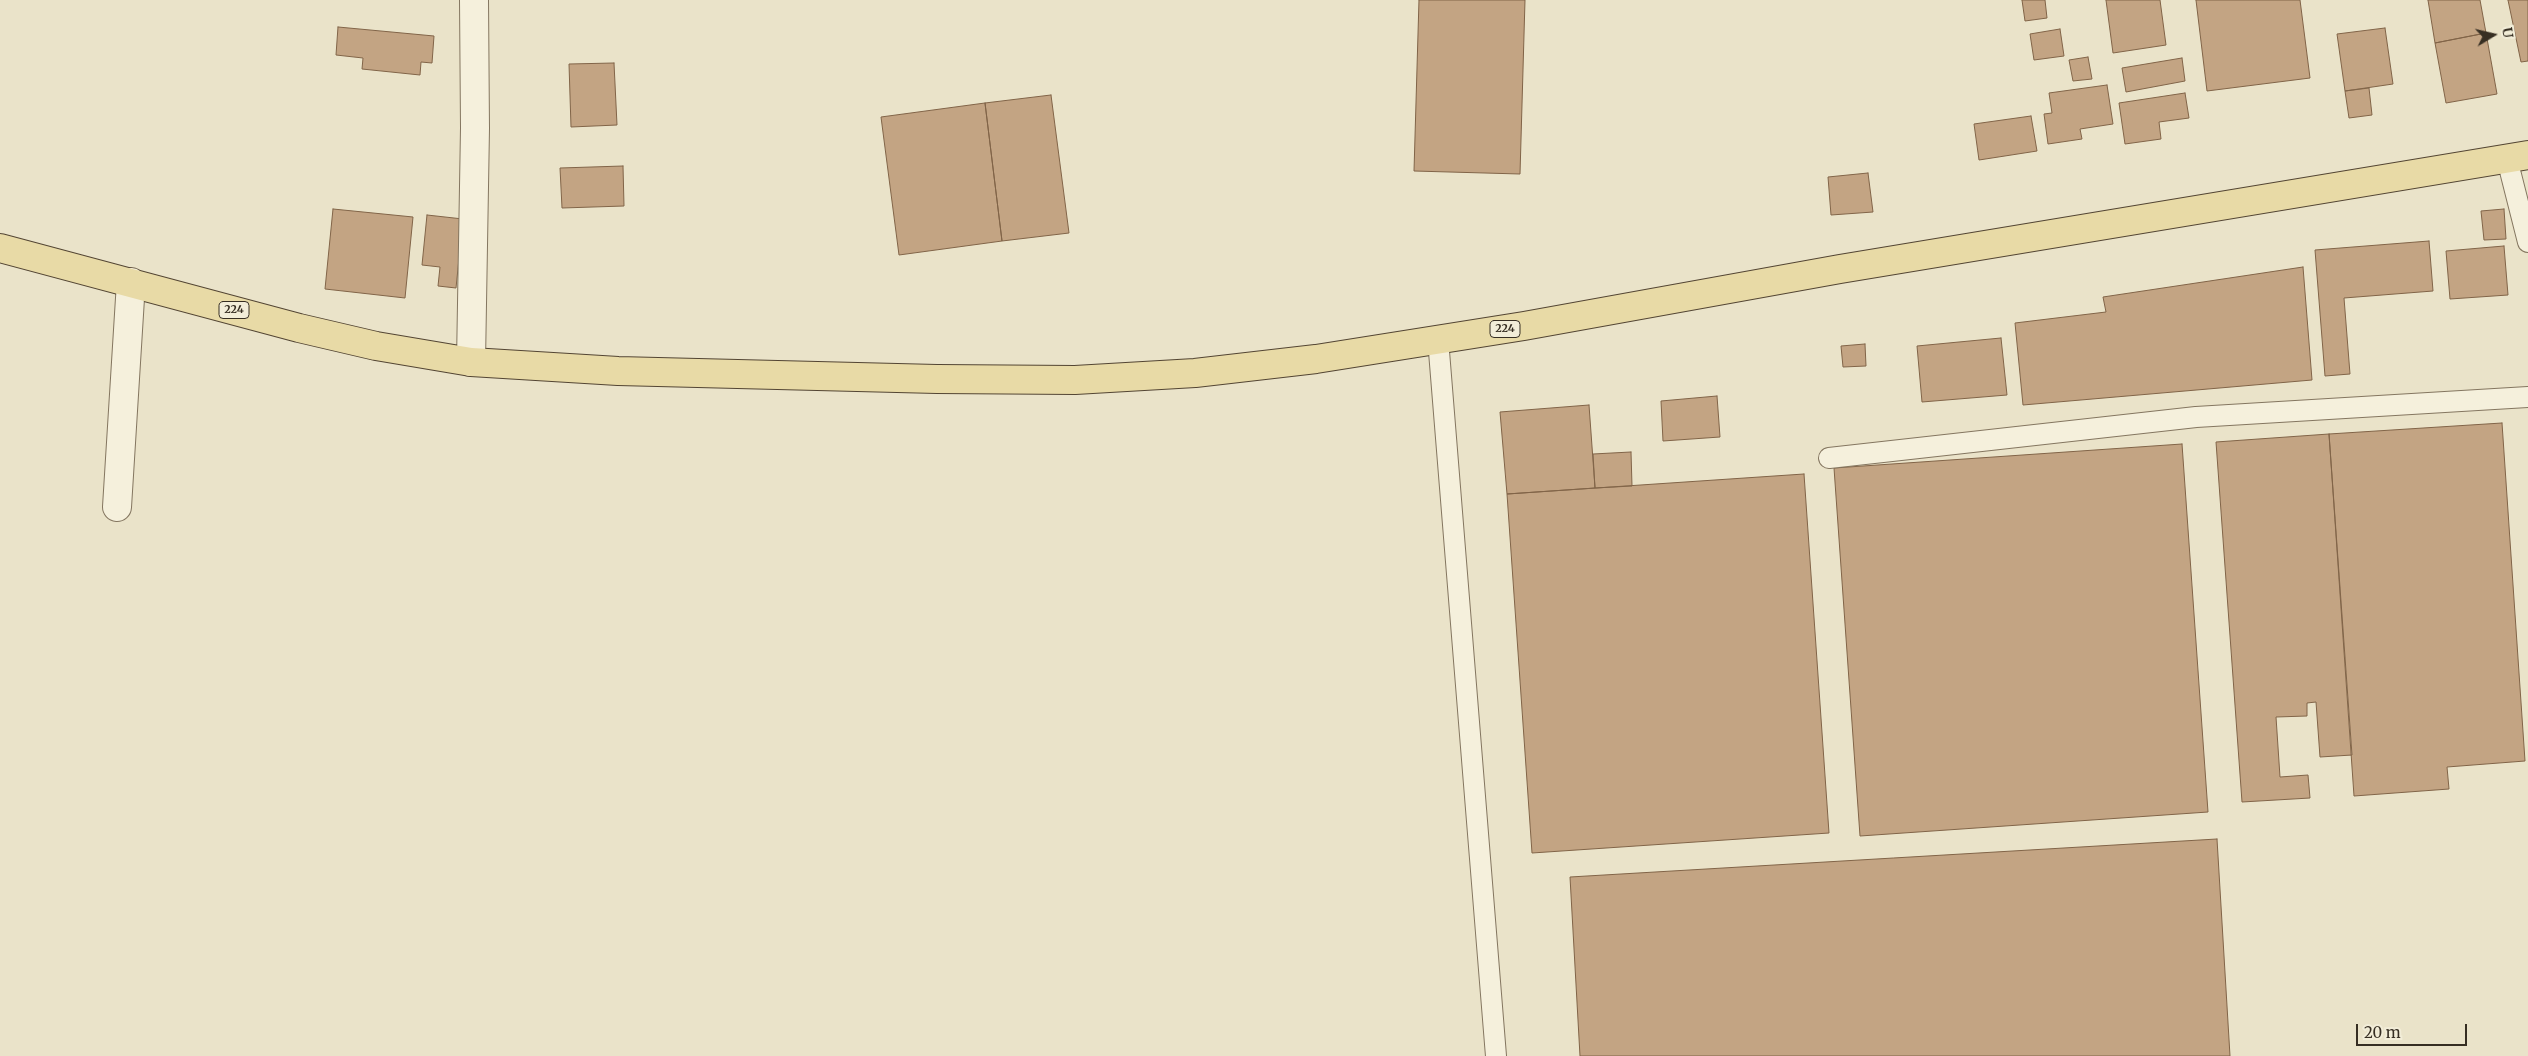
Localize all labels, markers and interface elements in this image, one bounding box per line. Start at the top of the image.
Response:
north arrow [2468,10,2518,60]
text: U [2498,26,2518,39]
road number: 224 [219,302,249,318]
road number: 224 [1490,320,1520,338]
scale bar [2358,1014,2469,1046]
text: 20 m [2364,1023,2401,1042]

